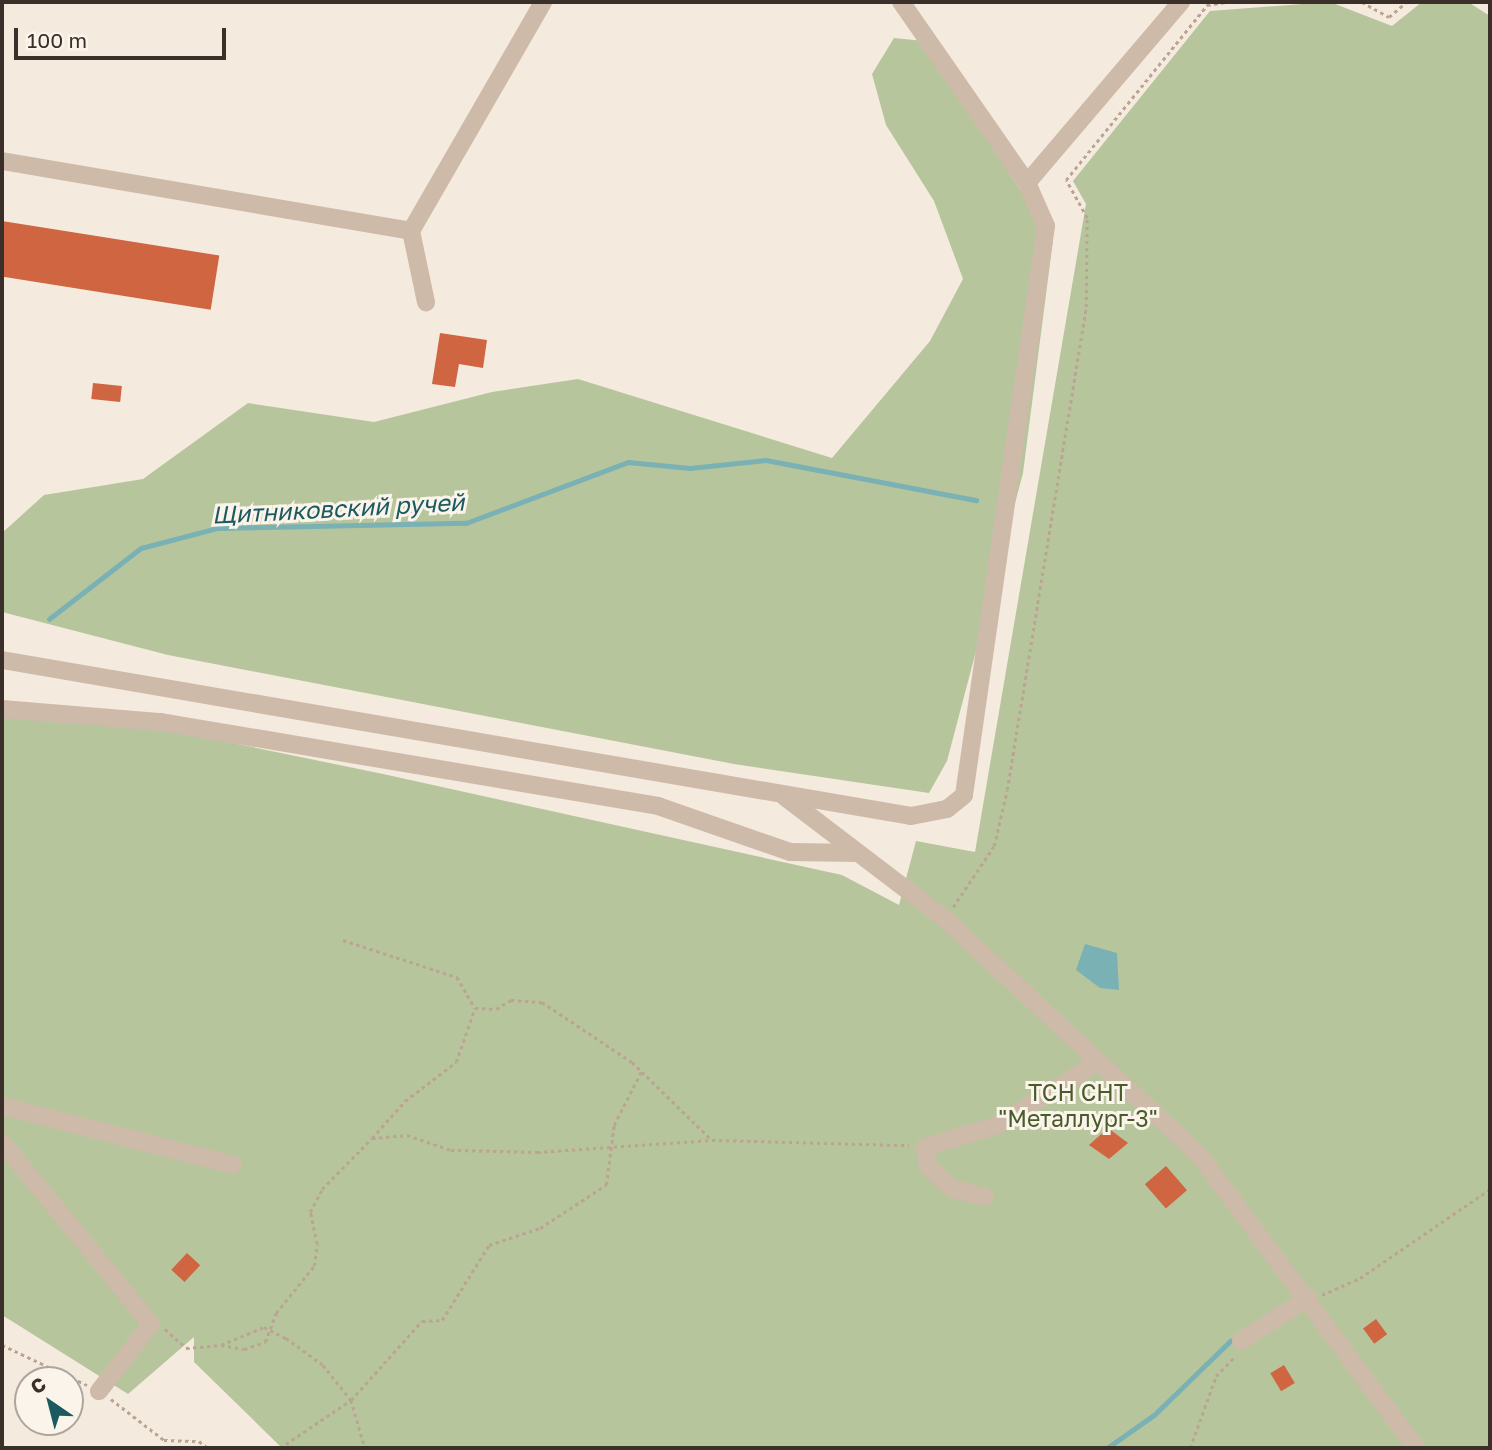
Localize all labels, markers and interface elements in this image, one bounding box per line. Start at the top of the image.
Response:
scale bar [18,14,229,58]
text: 100 m [27,27,87,53]
water label: Щитниковский ручей [211,487,465,529]
park label: ТСН СНТ "Металлург-3" [998,1078,1158,1132]
north arrow [14,1366,84,1436]
text: С [26,1372,50,1398]

